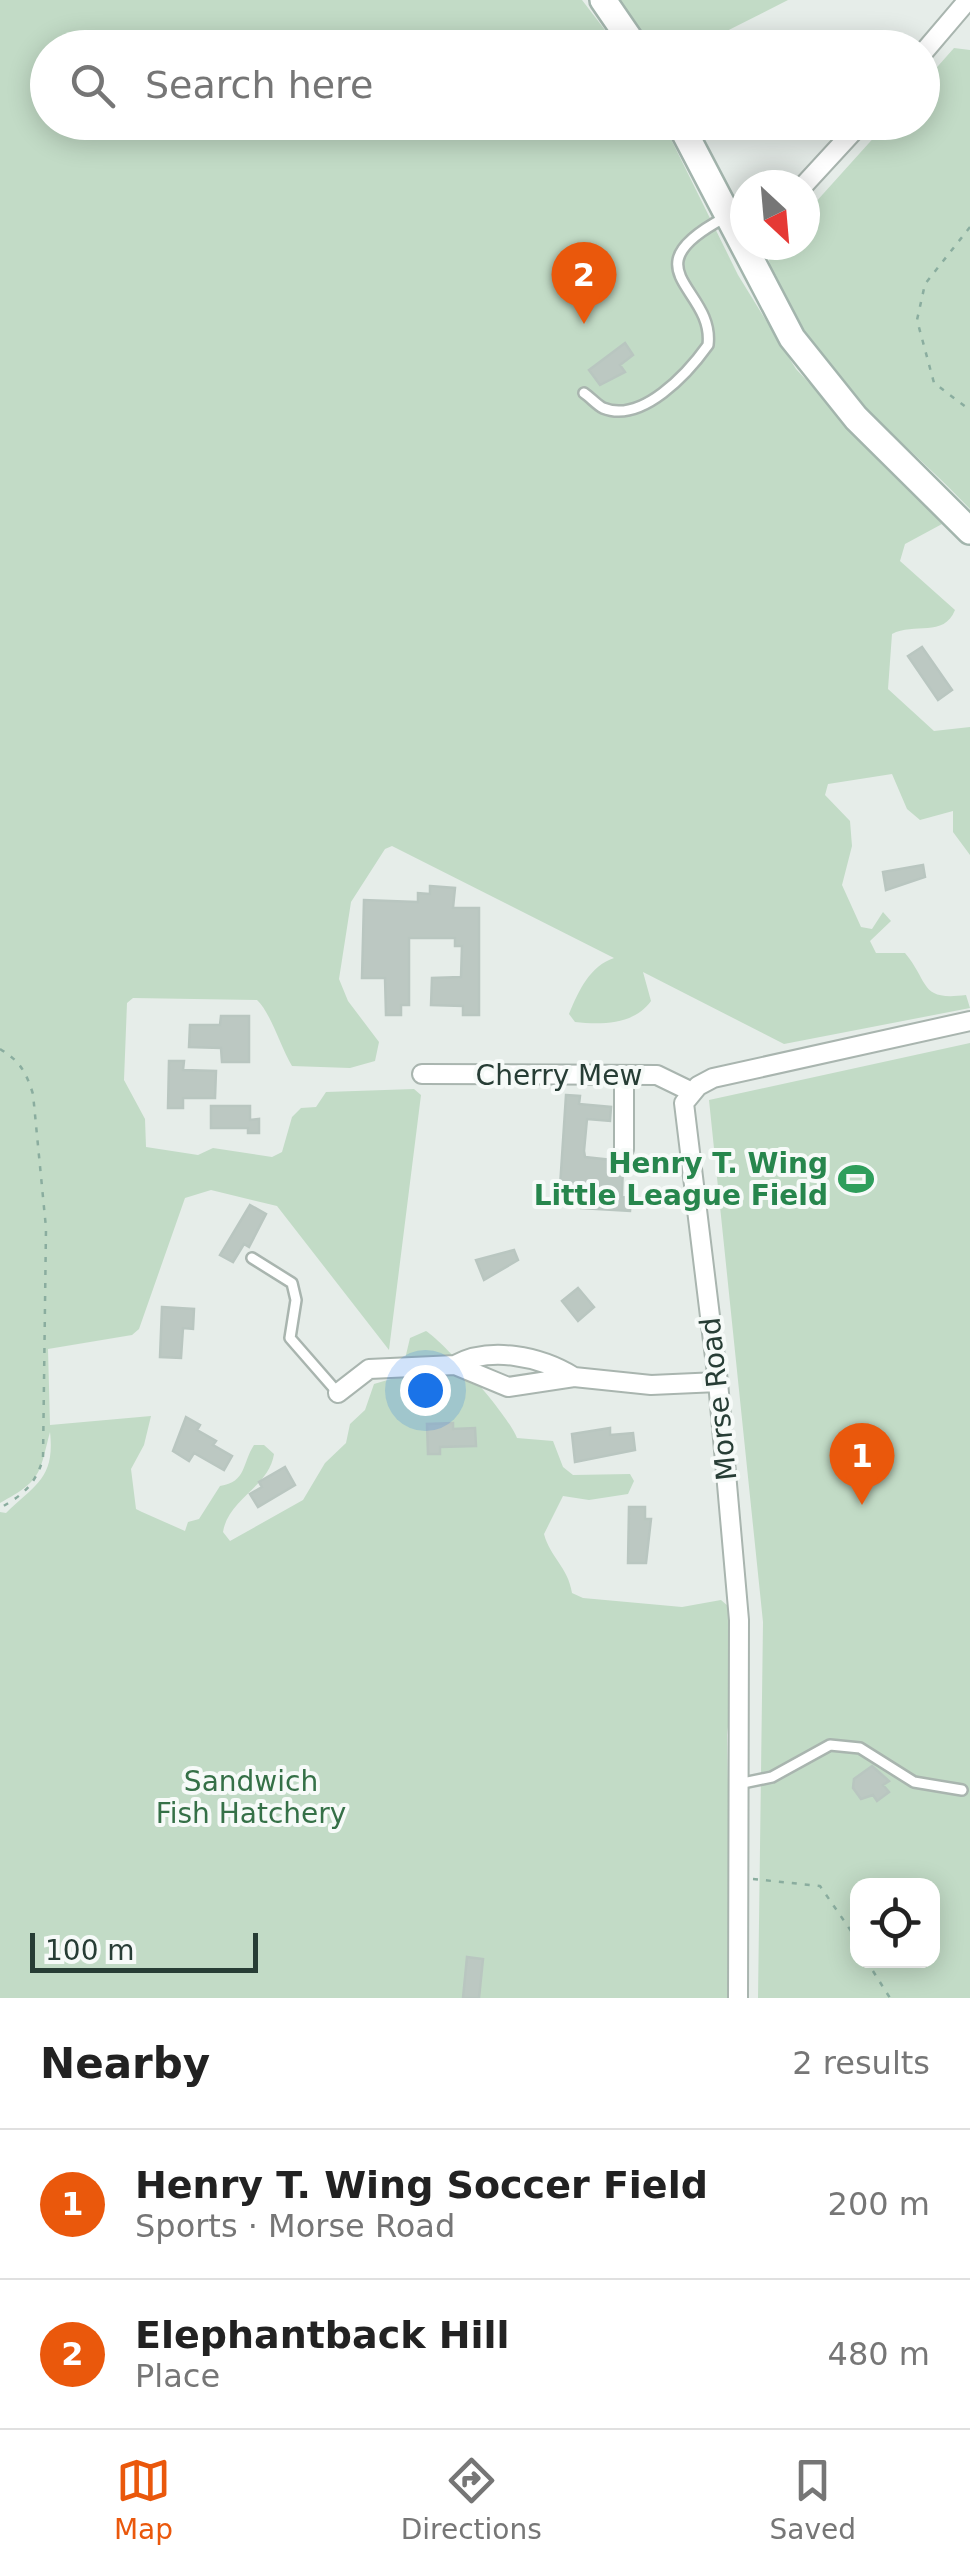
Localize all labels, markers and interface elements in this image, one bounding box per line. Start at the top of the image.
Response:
search box [30,30,940,140]
icon: search [65,58,120,113]
text: Search here [145,63,373,107]
north arrow [730,170,820,260]
pin: 2 [552,242,616,324]
street label: Cherry Mew [476,1059,642,1092]
place label: Henry T. Wing Little League Field [534,1147,828,1212]
sports icon: Henry T. Wing Little League Field [837,1160,875,1198]
street label: Morse Road [694,1316,743,1482]
your location [400,1365,451,1416]
pin: 1 [830,1422,894,1505]
park label: Sandwich Fish Hatchery [156,1765,346,1830]
map controls [850,1878,940,1968]
button: locate [850,1878,940,1968]
scale bar [30,1928,258,1972]
text: 100 m [45,1934,135,1967]
text: Nearby [40,2039,210,2088]
text: 2 results [792,2044,930,2082]
text: Henry T. Wing Soccer Field [135,2163,708,2207]
text: 1 [61,2185,84,2223]
text: 200 m [828,2185,930,2223]
text: Sports · Morse Road [135,2207,455,2245]
text: Elephantback Hill [135,2313,510,2357]
text: 2 [61,2335,84,2373]
text: 480 m [828,2335,930,2373]
text: Place [135,2357,220,2395]
tab: Map [114,2453,173,2546]
tab: Directions [401,2453,542,2546]
tab: Saved [770,2453,856,2546]

